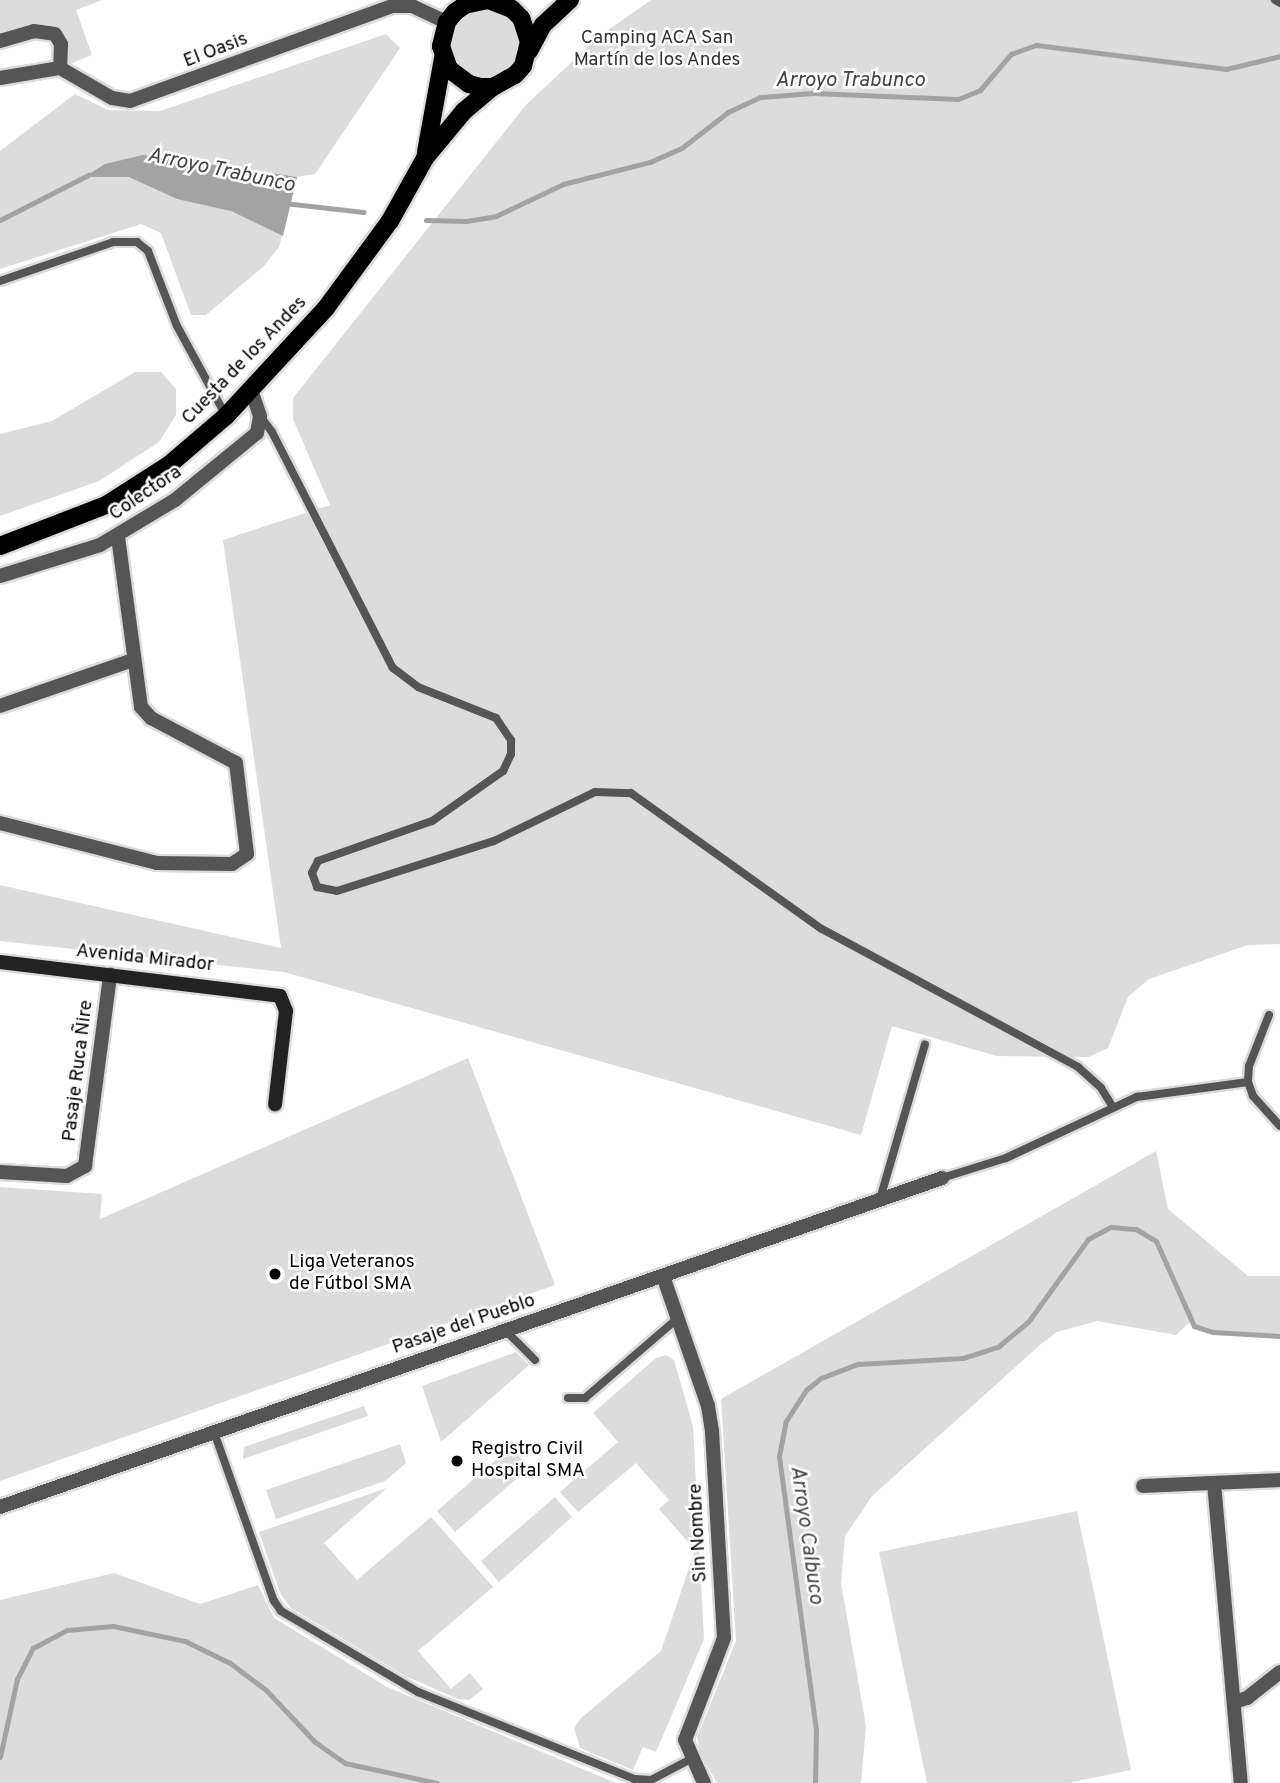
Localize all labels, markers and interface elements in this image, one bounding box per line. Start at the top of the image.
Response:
street label: El Oasis [181,28,251,74]
park label: Camping ACA San Martín de los Andes [573,28,741,72]
water label: Arroyo Trabunco [775,68,925,94]
water label: Arroyo Trabunco [145,143,297,199]
street label: Cuesta de los Andes [177,292,313,430]
street label: Colectora [105,462,187,526]
street label: Avenida Mirador [75,940,215,978]
street label: Pasaje Ruca Ñire [59,999,99,1143]
place label: Liga Veteranos de Fútbol SMA [289,1252,415,1296]
marker: Liga Veteranos de Fútbol SMA [267,1266,283,1282]
street label: Pasaje del Pueblo [390,1290,538,1360]
place label: Registro Civil Hospital SMA [471,1439,585,1483]
marker: Registro Civil Hospital SMA [449,1453,465,1469]
water label: Arroyo Calbuco [784,1464,828,1606]
street label: Sin Nombre [685,1483,713,1583]

